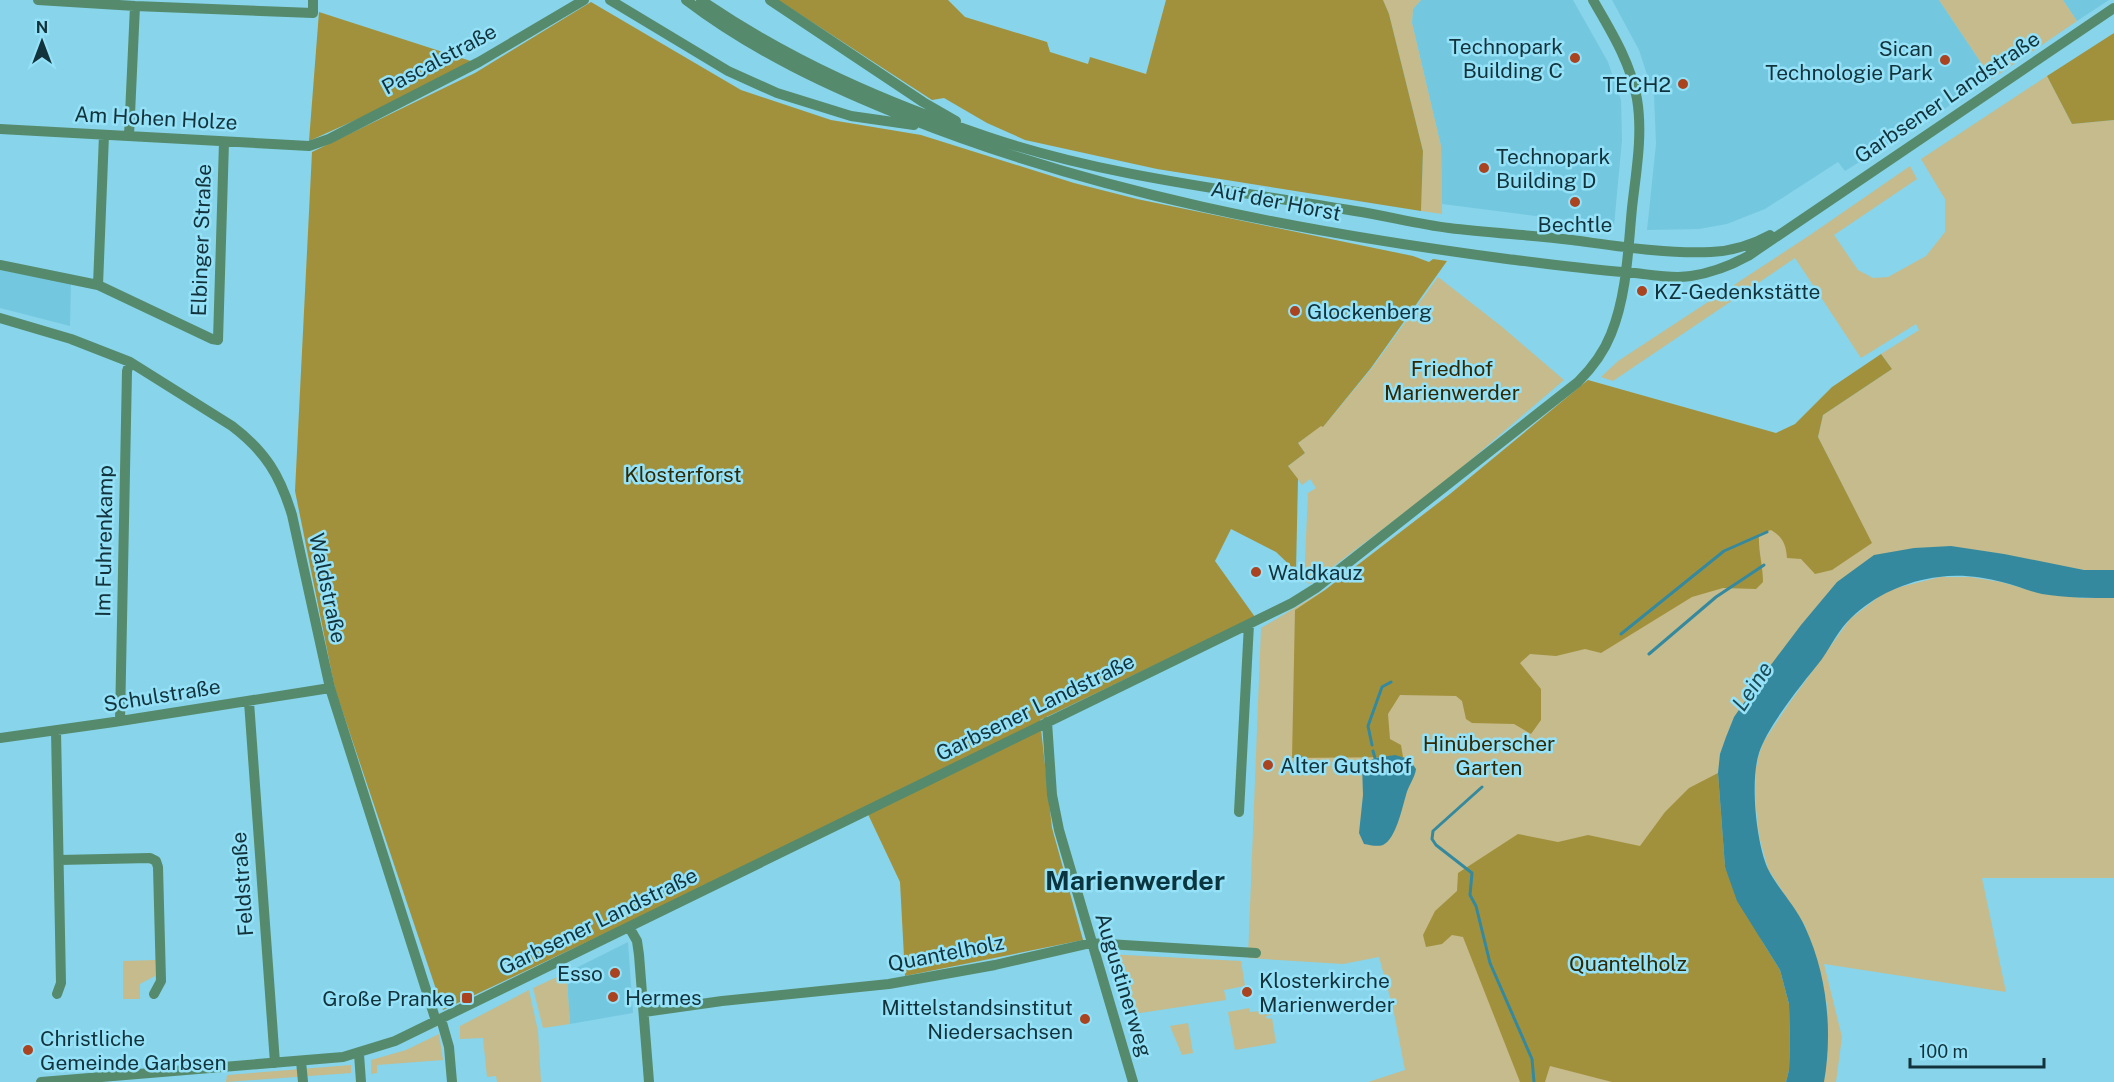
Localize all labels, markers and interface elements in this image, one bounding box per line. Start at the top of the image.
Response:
north arrow [12,12,72,72]
text: N [36,18,48,37]
street label: Pascalstraße [377,18,501,100]
street label: Garbsener Landstraße [1850,26,2044,168]
place label: Technopark Building C [1449,34,1563,83]
place label: Sican Technologie Park [1765,36,1933,85]
marker: Technopark Building C [1568,51,1582,65]
marker: Sican Technologie Park [1938,53,1952,67]
place label: TECH2 [1602,72,1671,97]
marker: TECH2 [1676,77,1690,91]
street label: Am Hohen Holze [74,101,238,135]
place label: Technopark Building D [1496,144,1610,193]
marker: Technopark Building D [1477,161,1491,175]
street label: Elbinger Straße [186,163,216,317]
street label: Auf der Horst [1209,176,1343,226]
marker: Bechtle [1568,195,1582,209]
place label: Bechtle [1538,212,1612,237]
place label: KZ-Gedenkstätte [1654,279,1820,304]
marker: KZ-Gedenkstätte [1635,284,1649,298]
place label: Glockenberg [1307,299,1432,324]
marker: Glockenberg [1288,304,1302,318]
park label: Friedhof Marienwerder [1384,356,1520,405]
park label: Klosterforst [624,462,742,487]
street label: Im Fuhrenkamp [90,465,118,617]
street label: Waldstraße [304,531,352,645]
place label: Waldkauz [1268,560,1363,585]
marker: Waldkauz [1249,565,1263,579]
street label: Garbsener Landstraße [932,648,1138,766]
water label: Leine [1726,657,1778,715]
street label: Schulstraße [102,673,222,717]
park label: Hinüberscher Garten [1423,731,1555,780]
place label: Alter Gutshof [1280,753,1412,778]
marker: Alter Gutshof [1261,758,1275,772]
street label: Feldstraße [226,831,258,937]
street label: Garbsener Landstraße [495,862,701,980]
district label: Marienwerder [1045,864,1225,896]
street label: Augustinerweg [1090,910,1158,1060]
street label: Quantelholz [886,929,1006,977]
park label: Quantelholz [1569,951,1687,976]
place label: Esso [557,961,603,986]
marker: Esso [608,966,622,980]
place label: Klosterkirche Marienwerder [1259,968,1395,1017]
place label: Hermes [625,985,702,1010]
marker: Klosterkirche Marienwerder [1240,985,1254,999]
place label: Große Pranke [322,986,455,1011]
marker: Hermes [606,990,620,1004]
marker: Große Pranke [460,991,474,1005]
place label: Mittelstandsinstitut Niedersachsen [881,995,1073,1044]
marker: Mittelstandsinstitut Niedersachsen [1078,1012,1092,1026]
place label: Christliche Gemeinde Garbsen [40,1026,227,1075]
scale bar [1910,1031,2044,1069]
text: 100 m [1919,1041,1968,1062]
marker: Christliche Gemeinde Garbsen [21,1043,35,1057]

